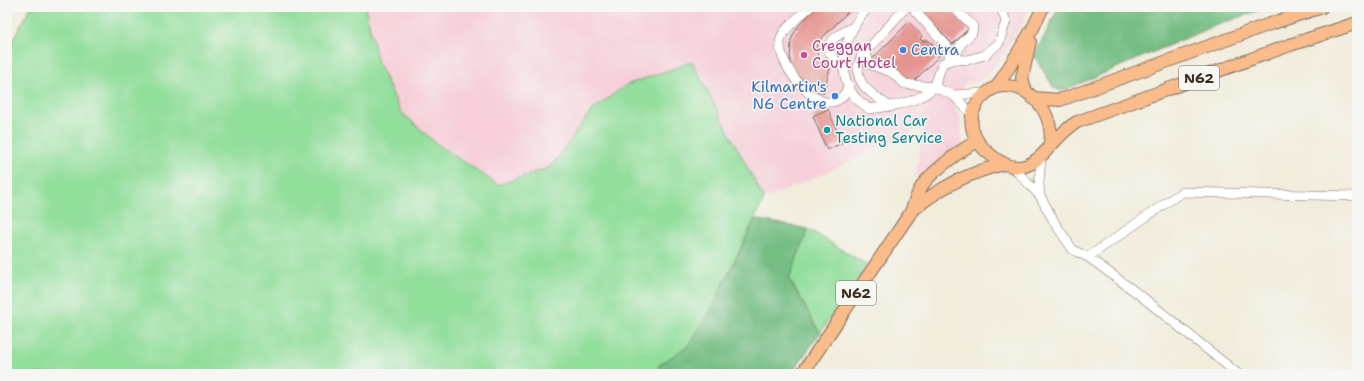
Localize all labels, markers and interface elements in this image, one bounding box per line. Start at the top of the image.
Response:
place label: Creggan Court Hotel [812,36,896,73]
place label: Centra [911,40,960,60]
marker: Centra [898,45,908,55]
marker: Creggan Court Hotel [799,50,809,60]
road number: N62 [1179,66,1219,90]
place label: Kilmartin's N6 Centre [751,77,827,114]
marker: Kilmartin's N6 Centre [830,91,840,101]
place label: National Car Testing Service [835,111,943,148]
marker: National Car Testing Service [822,125,832,135]
road number: N62 [836,281,876,305]

